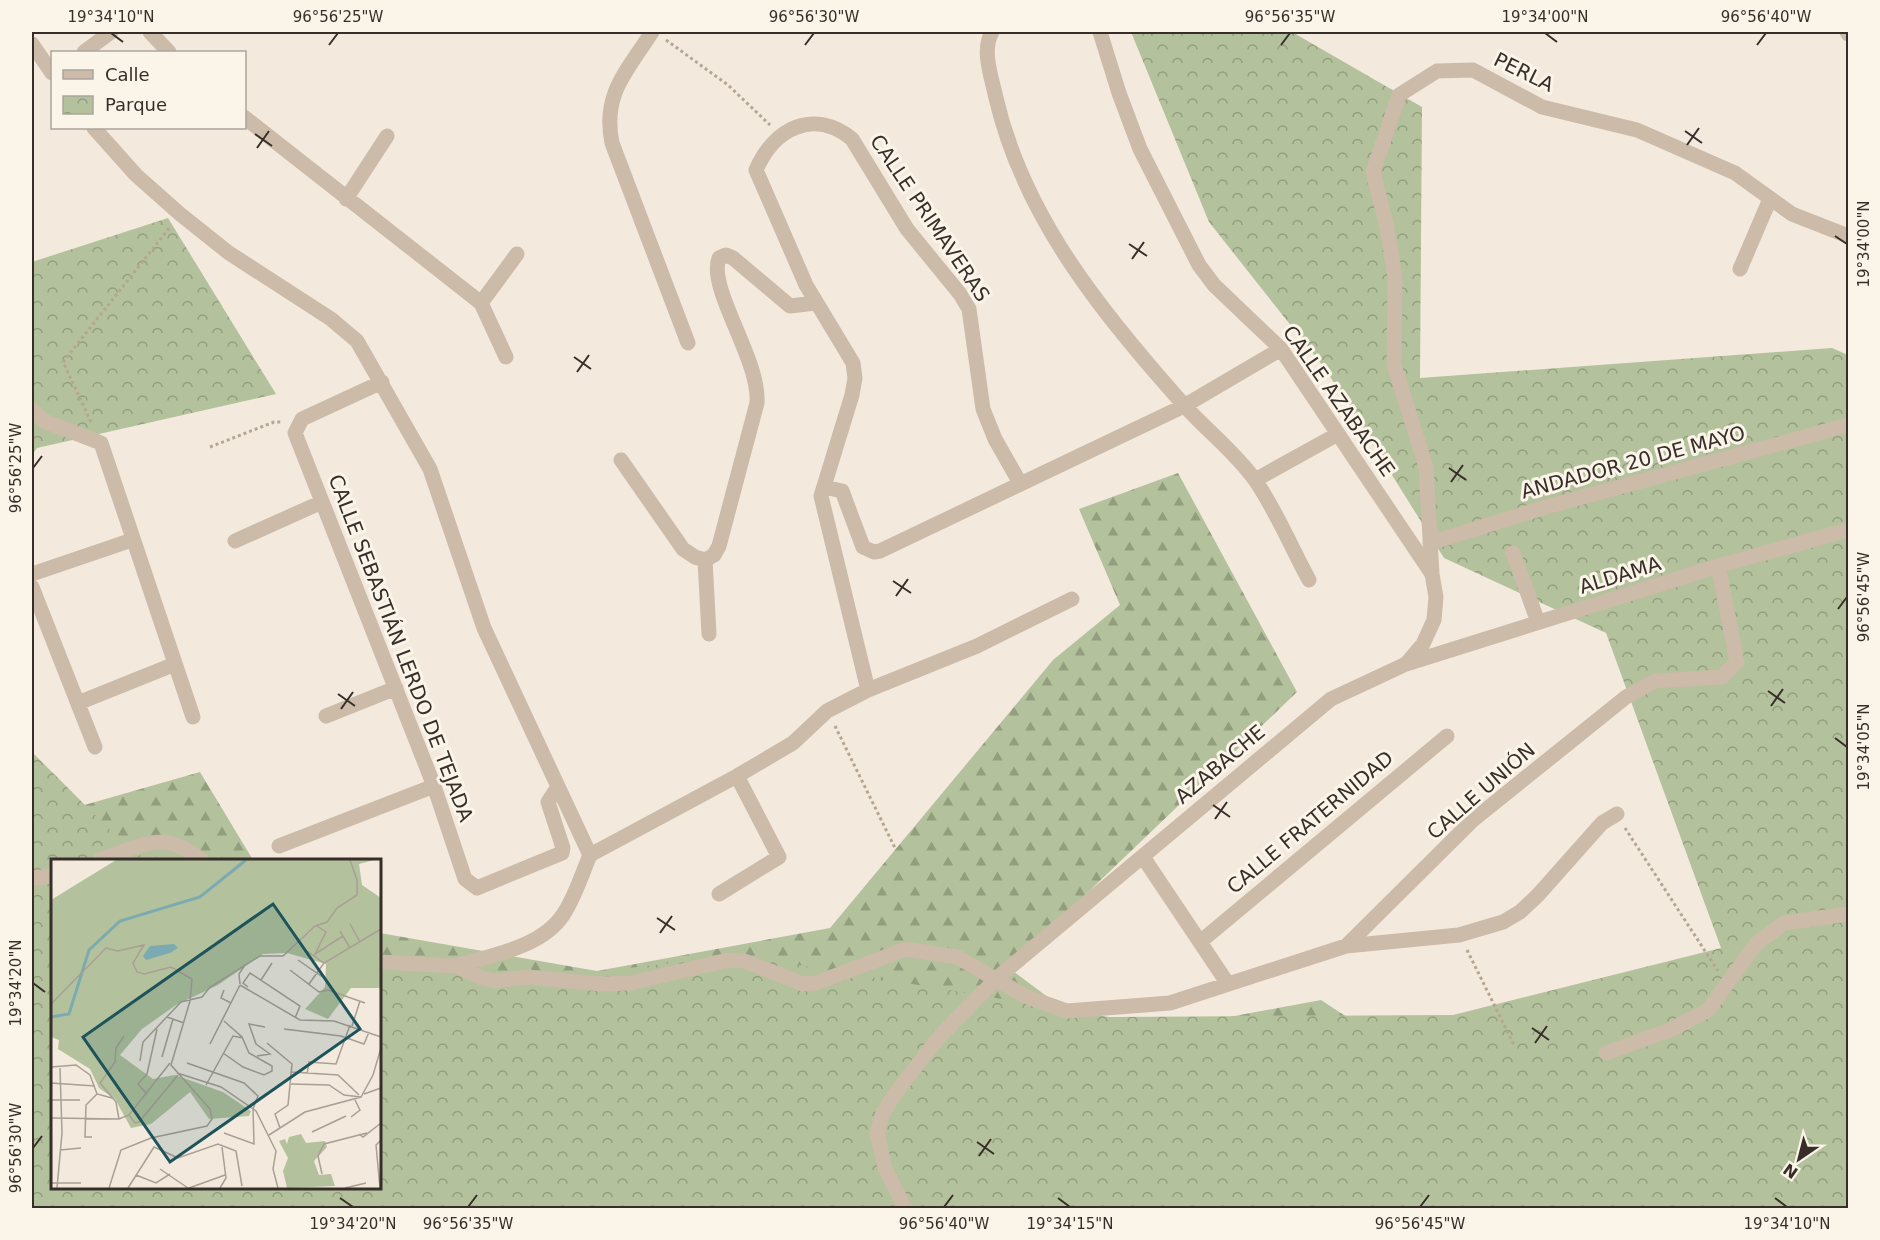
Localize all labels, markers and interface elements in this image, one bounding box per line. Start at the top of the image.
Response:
text: 19°34'10"N [67,8,155,26]
text: 96°56'25"W [293,8,383,26]
text: 96°56'30"W [769,8,859,26]
text: 96°56'35"W [1245,8,1335,26]
text: 19°34'00"N [1501,8,1589,26]
text: 96°56'40"W [1721,8,1811,26]
street label: PERLA [1490,47,1558,97]
legend [51,51,246,129]
text: Calle [105,64,150,85]
text: Parque [105,94,167,115]
street label: CALLE PRIMAVERAS [865,130,995,306]
text: 19°34'00"N [1855,200,1873,288]
street label: CALLE AZABACHE [1278,321,1400,481]
street label: ANDADOR 20 DE MAYO [1518,420,1748,504]
text: 96°56'25"W [7,423,25,513]
street label: CALLE SEBASTIÁN LERDO DE TEJADA [324,471,479,825]
street label: ALDAMA [1576,551,1664,599]
text: 96°56'45"W [1855,552,1873,642]
text: 19°34'05"N [1855,703,1873,791]
street label: AZABACHE [1170,720,1270,808]
street label: CALLE UNIÓN [1422,738,1540,844]
street label: CALLE FRATERNIDAD [1222,746,1398,898]
inset map [51,859,381,1189]
text: 19°34'20"N [7,939,25,1027]
text: 96°56'30"W [7,1103,25,1193]
north arrow [1769,1129,1829,1189]
text: N [1780,1159,1802,1182]
text: 19°34'20"N [309,1215,397,1233]
text: 96°56'35"W [423,1215,513,1233]
text: 96°56'40"W [899,1215,989,1233]
text: 19°34'15"N [1026,1215,1114,1233]
text: 96°56'45"W [1375,1215,1465,1233]
text: 19°34'10"N [1743,1215,1831,1233]

